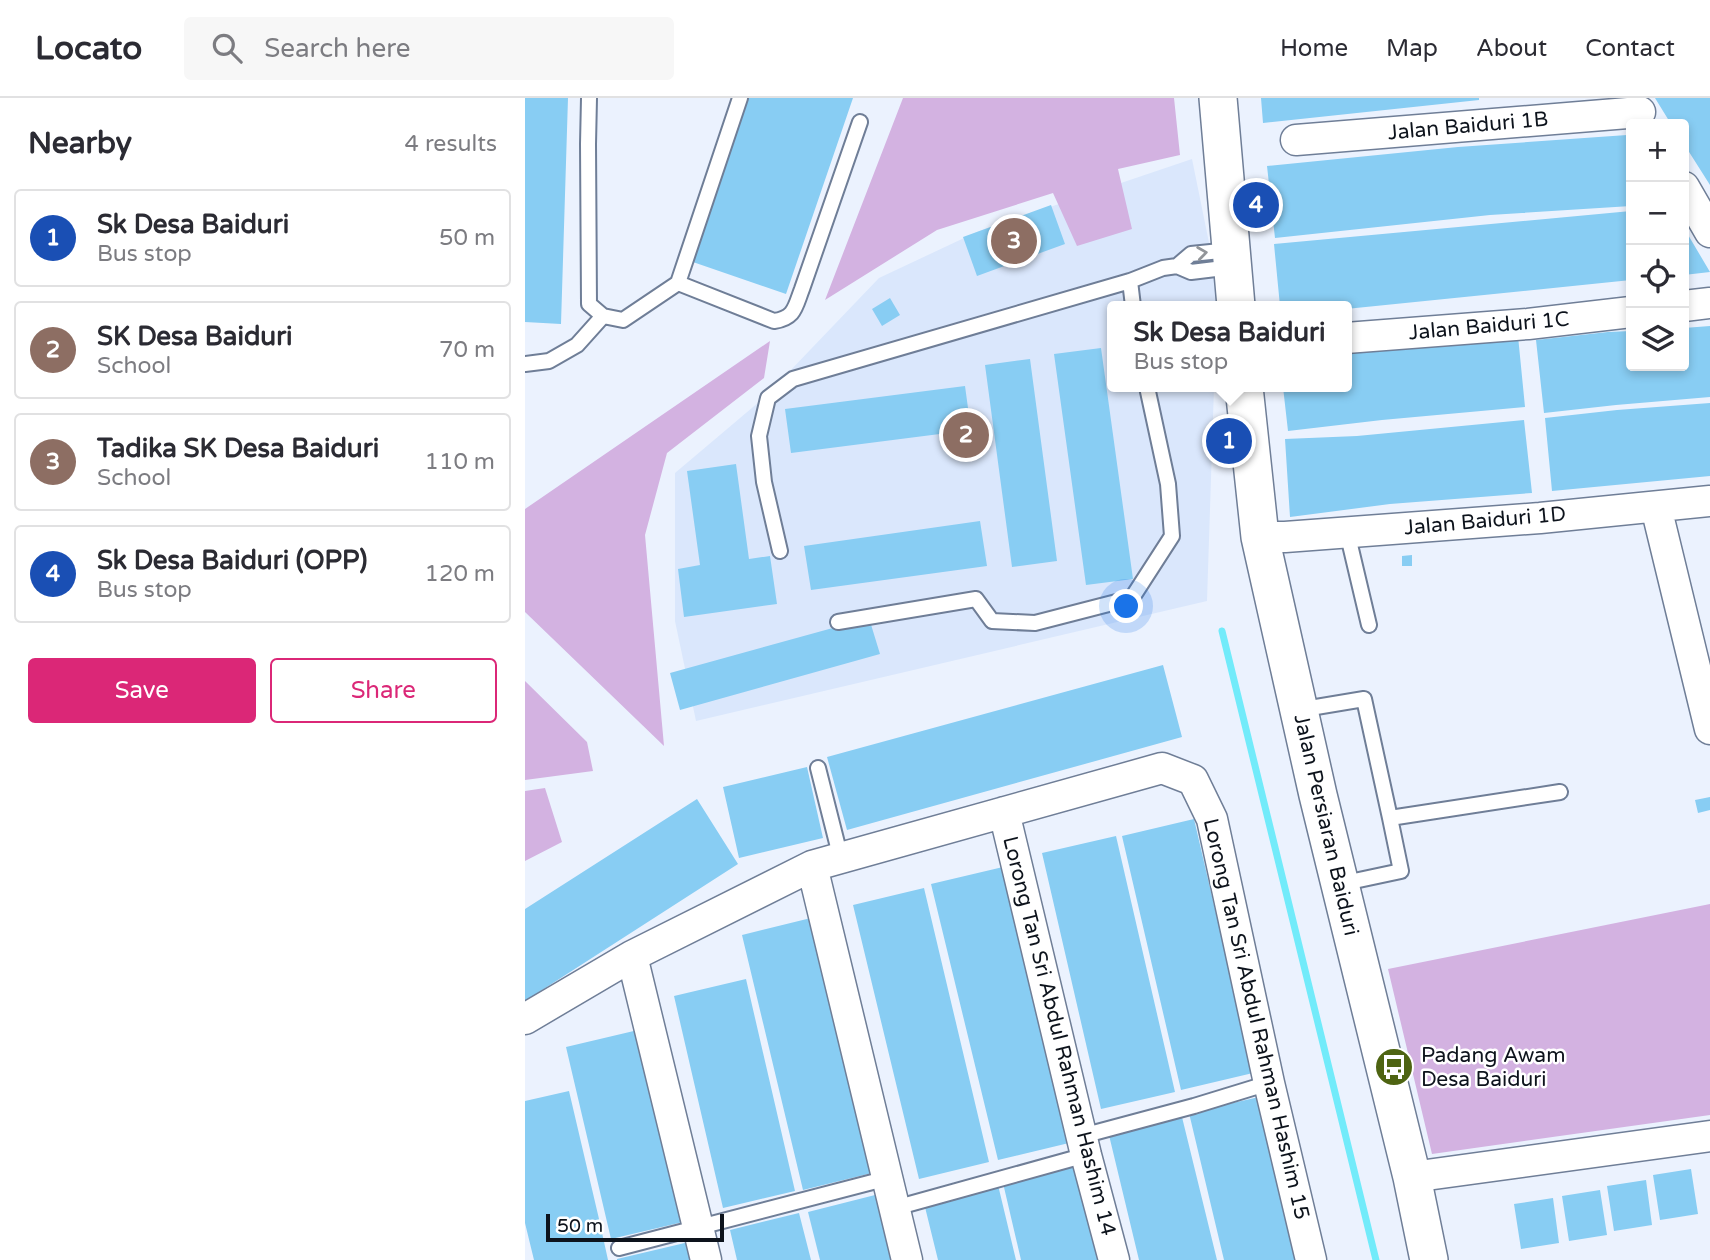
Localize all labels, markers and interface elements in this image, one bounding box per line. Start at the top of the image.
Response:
search box [184,17,674,80]
text: Locato [35,29,142,68]
icon: search [208,29,246,67]
text: Search here [264,33,410,64]
text: Home [1280,34,1348,63]
text: Map [1386,34,1438,63]
text: About [1476,34,1547,63]
text: Contact [1585,34,1675,63]
street label: Jalan Baiduri 1B [1387,107,1549,145]
map controls [1626,119,1689,371]
button: + [1626,119,1689,182]
text: Nearby [28,125,132,162]
text: 4 results [404,130,497,158]
pin: 4 [1233,179,1279,231]
button: − [1626,182,1689,245]
text: Sk Desa Baiduri [97,209,289,240]
pin: 3 [991,215,1037,267]
text: 1 [46,224,60,252]
text: 50 m [439,224,495,252]
text: Bus stop [97,240,192,268]
button: locate [1626,245,1689,308]
one-way arrow [1196,246,1208,261]
popup [1107,301,1352,392]
street label: Jalan Baiduri 1C [1408,307,1570,345]
button: layers [1626,308,1689,371]
text: Sk Desa Baiduri [1133,317,1326,348]
text: SK Desa Baiduri [97,321,293,352]
text: 2 [46,336,60,364]
text: 70 m [439,336,495,364]
text: Bus stop [1133,348,1228,376]
text: School [97,352,171,380]
pin: 2 [943,409,989,461]
pin: 1 [1206,415,1252,467]
text: Tadika SK Desa Baiduri [97,433,379,464]
text: 3 [46,448,60,476]
text: 110 m [425,448,495,476]
text: School [97,464,171,492]
street label: Jalan Baiduri 1D [1403,501,1567,541]
text: Sk Desa Baiduri (OPP) [97,545,367,576]
text: 4 [46,560,60,588]
text: 120 m [425,560,495,588]
text: Bus stop [97,576,192,604]
your location [1109,589,1143,623]
button: Save [28,658,256,723]
button: Share [270,658,497,723]
street label: Jalan Persiaran Baiduri [1288,712,1364,938]
street label: Lorong Tan Sri Abdul Rahman Hashim 15 [1198,816,1314,1222]
street label: Lorong Tan Sri Abdul Rahman Hashim 14 [997,834,1121,1238]
place label: Padang Awam Desa Baiduri [1421,1043,1565,1092]
bus stop icon: Padang Awam Desa Baiduri [1373,1046,1415,1088]
scale bar [546,1211,725,1243]
text: 50 m [557,1215,603,1237]

